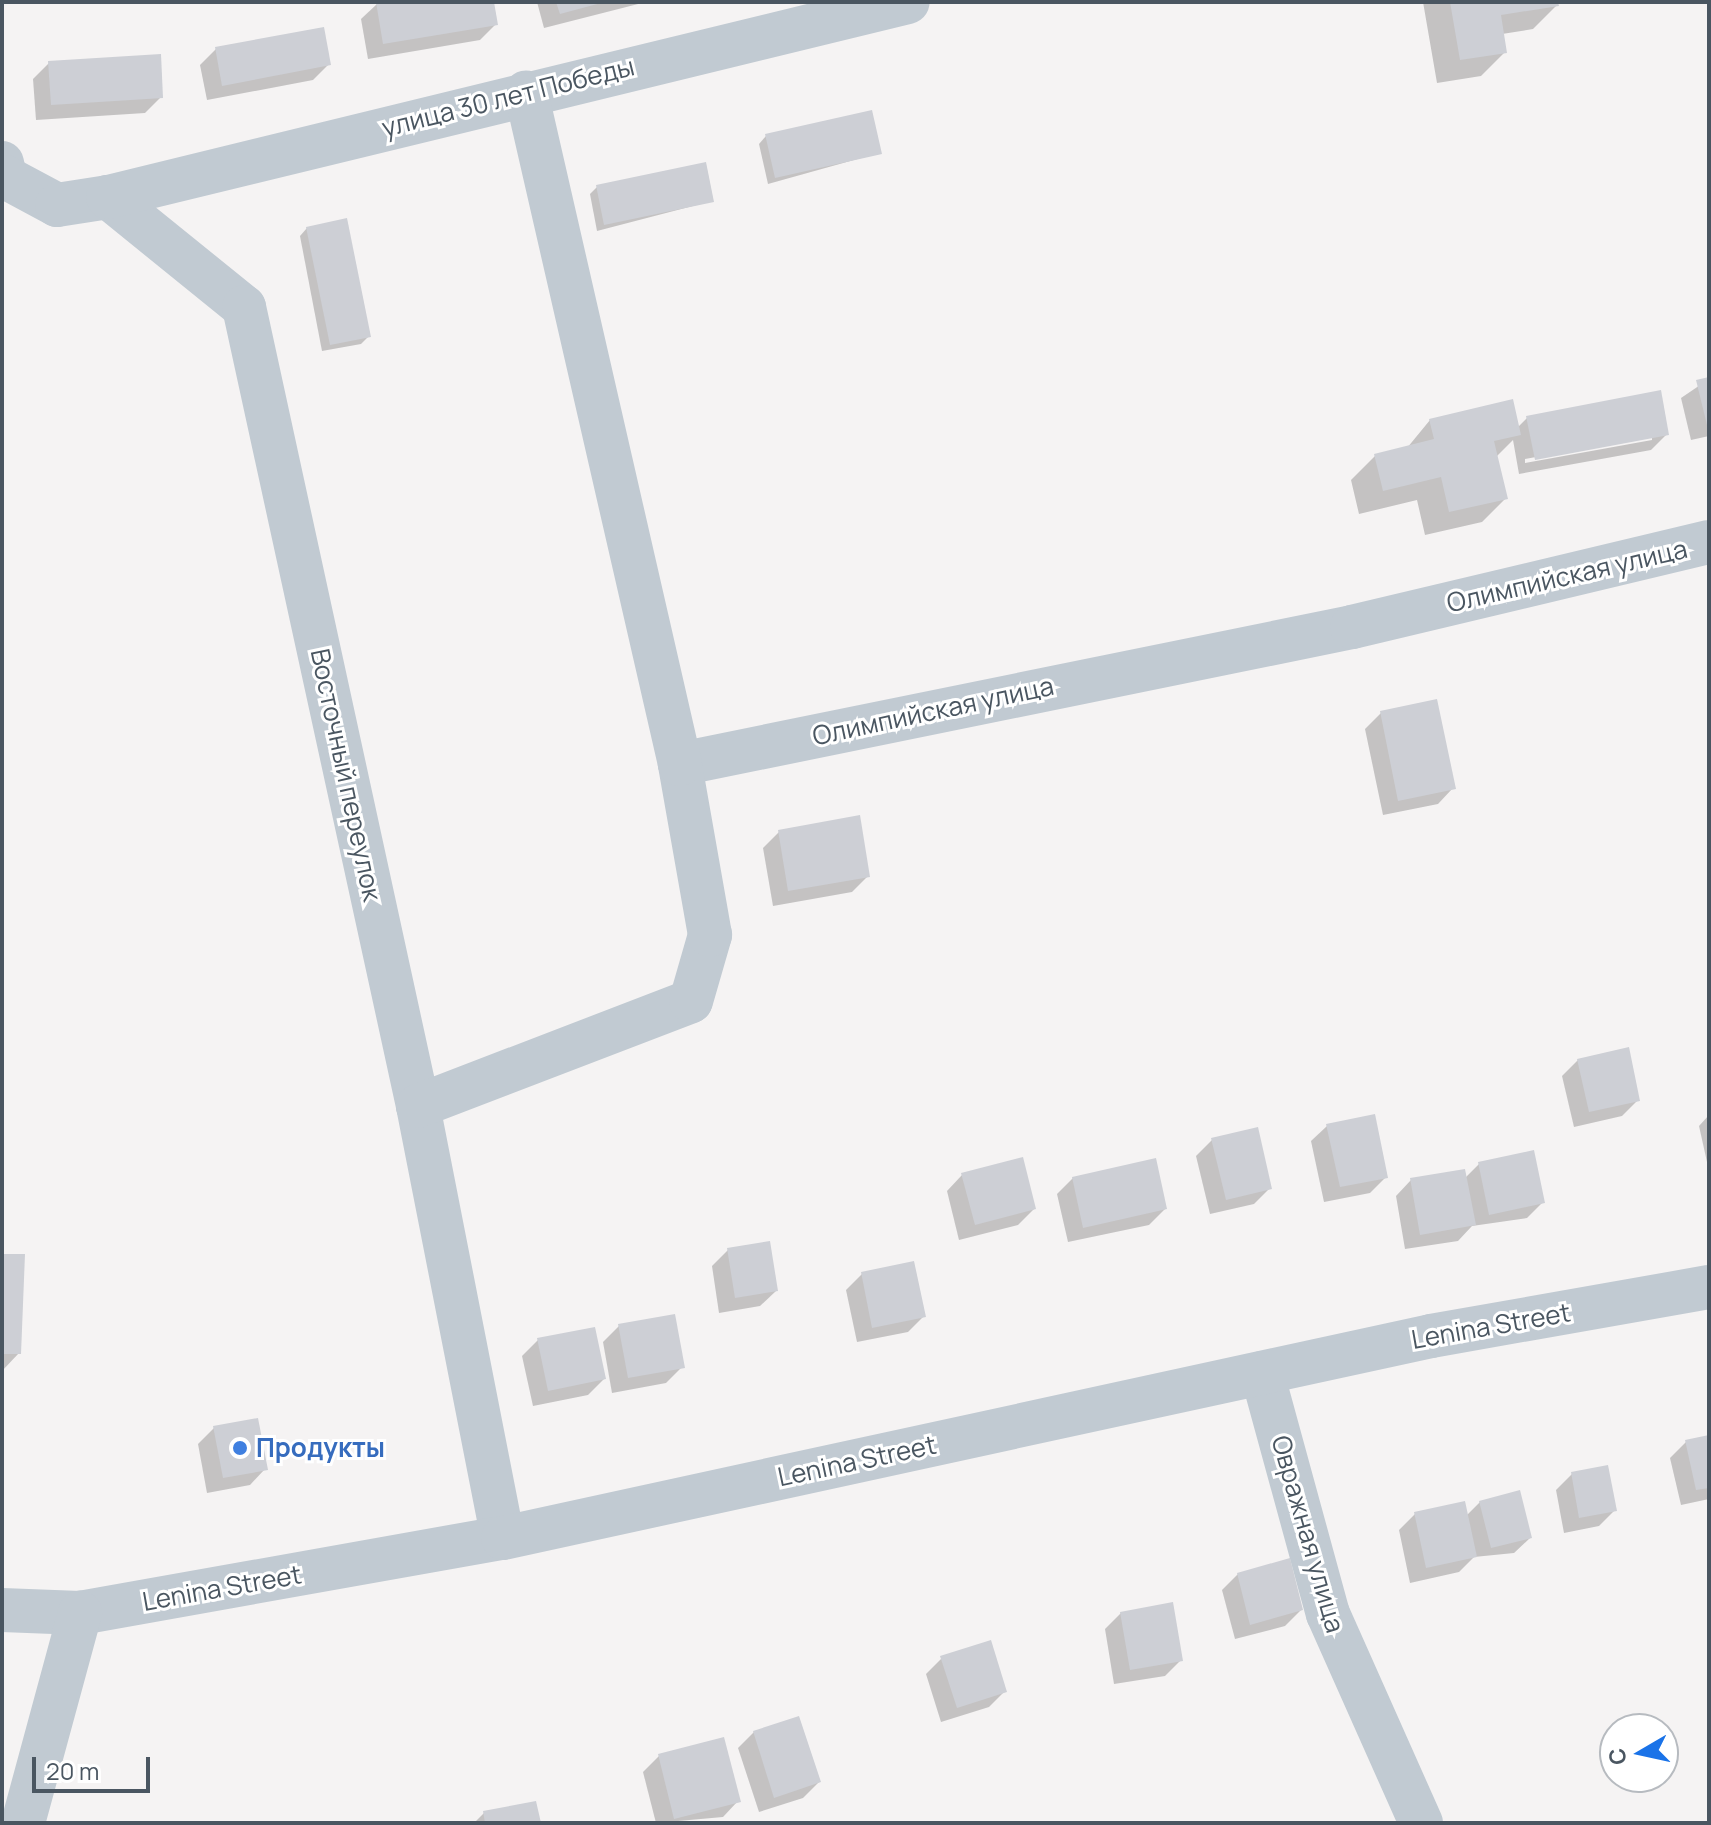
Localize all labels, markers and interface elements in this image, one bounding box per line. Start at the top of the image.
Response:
street label: улица 30 лет Победы [379,51,637,143]
street label: Олимпийская улица [1444,533,1690,619]
street label: Восточный переулок [304,646,388,904]
street label: Олимпийская улица [810,670,1056,752]
street label: Lenina Street [1409,1297,1573,1355]
street label: Lenina Street [775,1429,939,1493]
place label: Продукты [256,1432,385,1464]
street label: Овражная улица [1265,1432,1351,1636]
marker: Продукты [231,1439,249,1457]
street label: Lenina Street [140,1559,304,1617]
north arrow [1599,1713,1679,1793]
scale bar [36,1741,154,1791]
text: С [1601,1746,1633,1767]
text: 20 m [46,1754,99,1787]

